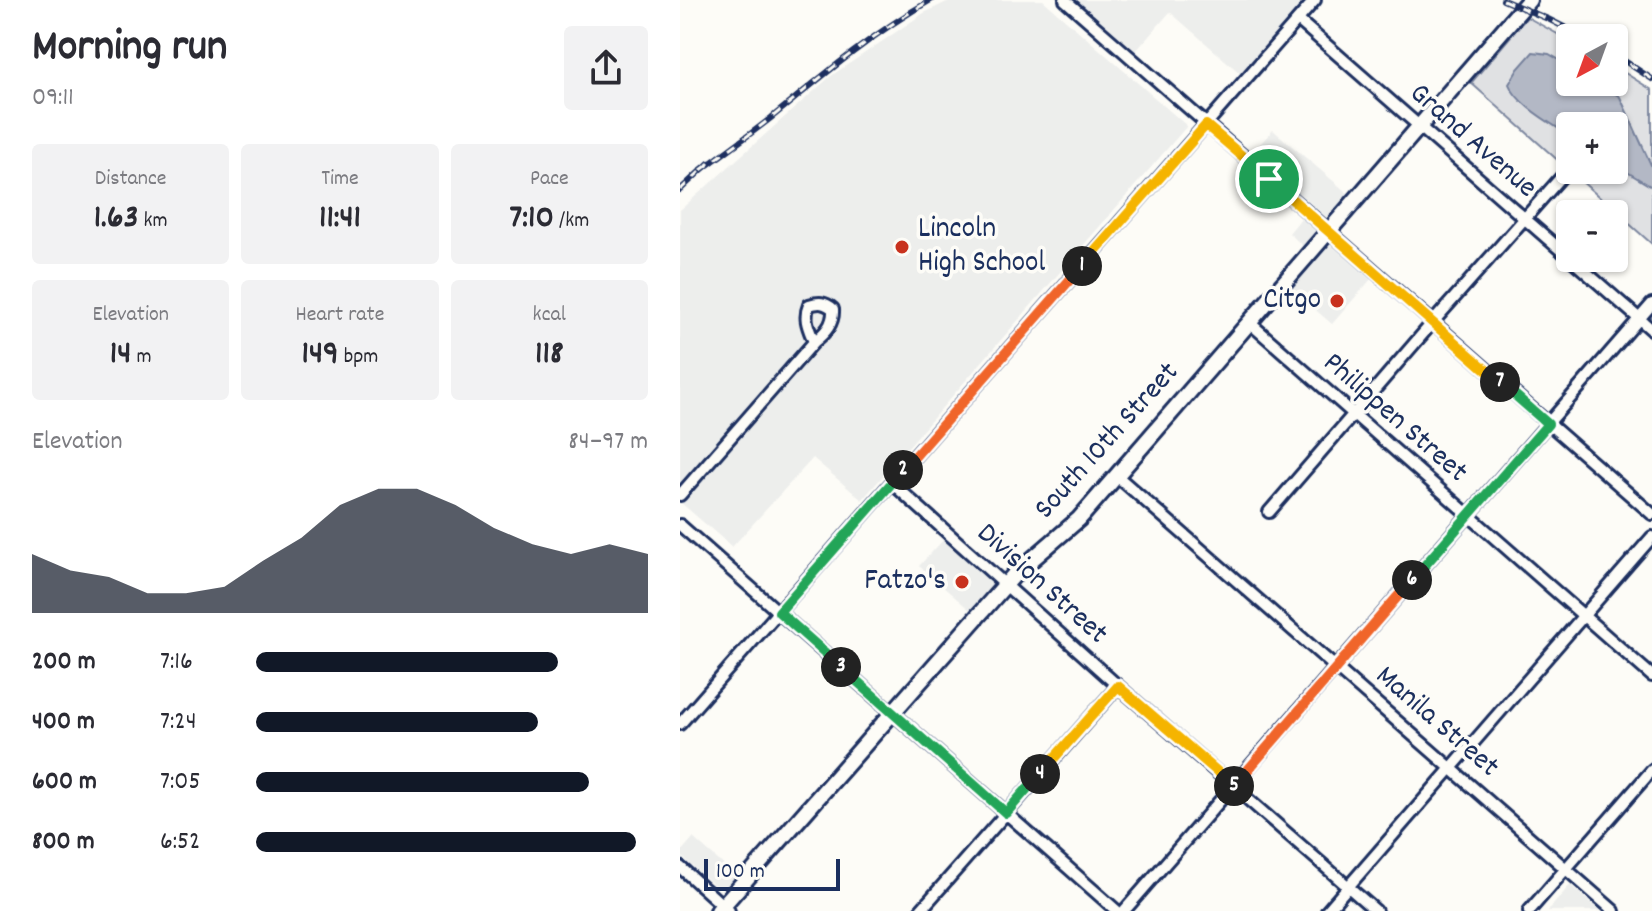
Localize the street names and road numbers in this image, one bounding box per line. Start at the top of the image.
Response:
street label: Grand Avenue [1399,74,1545,210]
street label: Philippen Street [1312,344,1476,494]
street label: South 10th Street [1026,354,1190,530]
street label: Division Street [966,514,1116,656]
street label: Manila Street [1365,657,1507,789]

